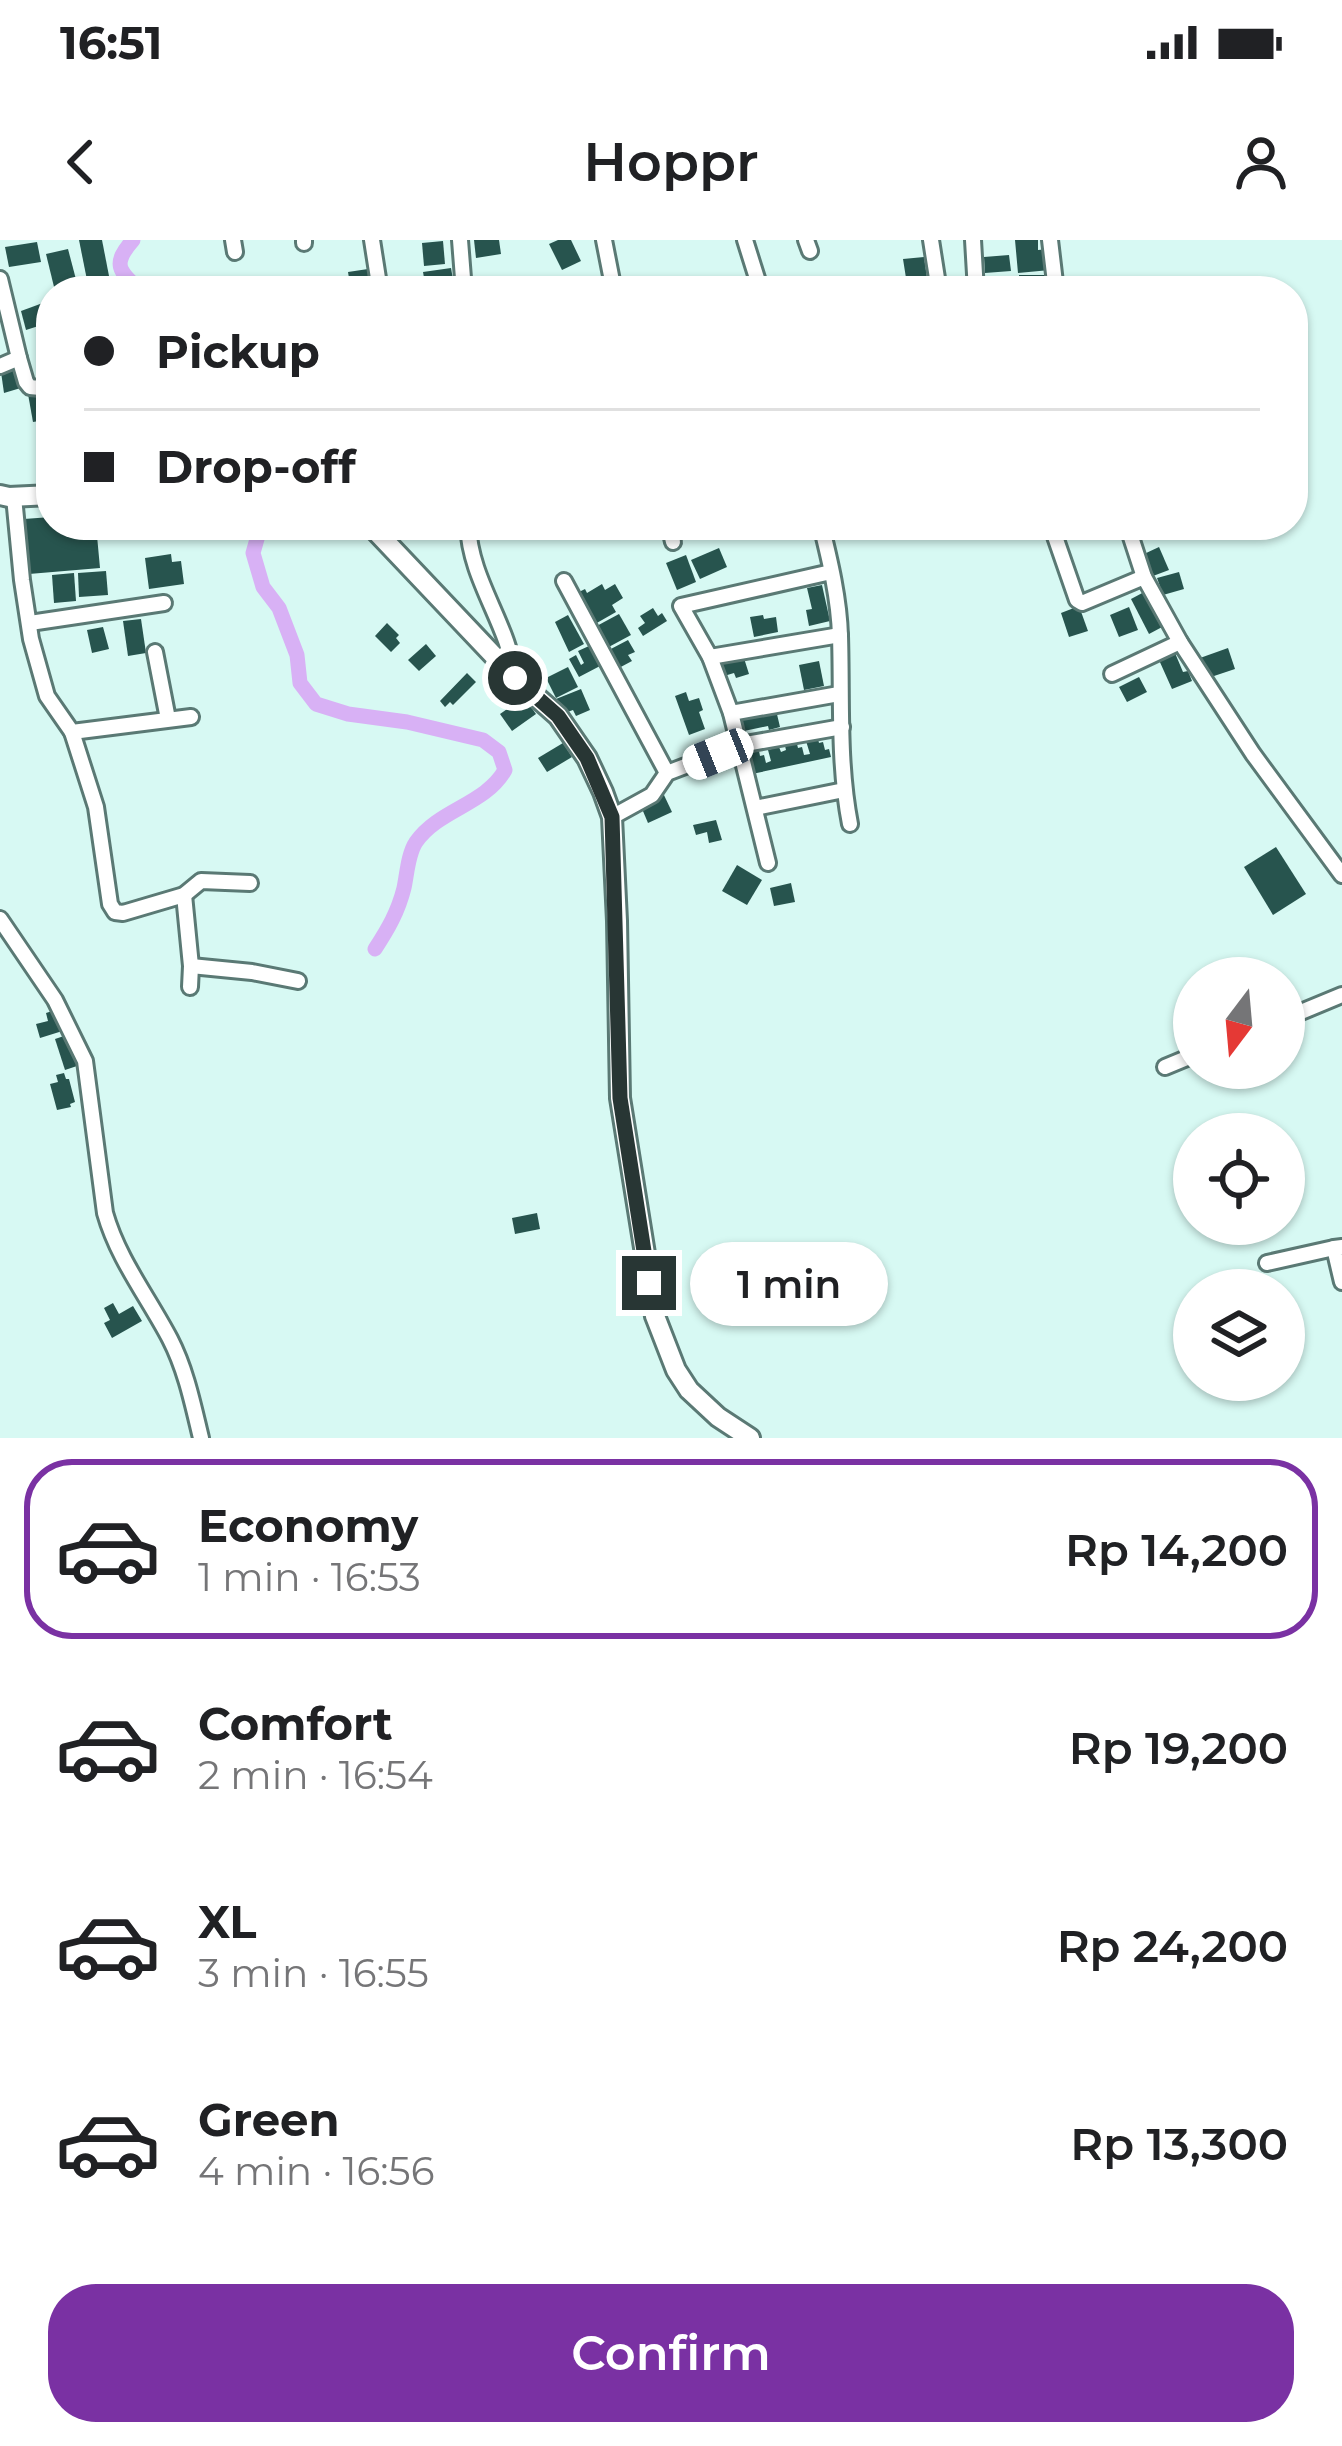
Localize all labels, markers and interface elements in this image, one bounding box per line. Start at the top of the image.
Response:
text: 16:51 [60,15,163,70]
icon: back [48,129,114,195]
text: Hoppr [583,129,759,195]
icon: person [1228,129,1294,195]
text: Pickup [156,324,320,379]
text: Drop-off [156,439,356,494]
route start [488,651,542,705]
car [678,724,758,784]
north arrow [1173,957,1305,1089]
map controls [1173,957,1305,1401]
button: locate [1173,1113,1305,1245]
callout: 1 min [691,1241,889,1325]
route end [622,1256,676,1310]
text: 1 min [737,1260,841,1308]
button: layers [1173,1269,1305,1401]
icon: car [54,1495,162,1603]
text: Economy [198,1498,418,1553]
text: Rp 14,200 [1065,1522,1288,1577]
text: 1 min · 16:53 [198,1553,421,1601]
icon: car [54,1693,162,1801]
text: Comfort [198,1696,393,1751]
text: Rp 19,200 [1069,1720,1288,1775]
text: 2 min · 16:54 [198,1751,433,1799]
icon: car [54,1891,162,1999]
text: XL [198,1894,256,1949]
text: Rp 24,200 [1057,1918,1288,1973]
text: 3 min · 16:55 [198,1949,429,1997]
icon: car [54,2089,162,2197]
text: Green [198,2092,340,2147]
text: Rp 13,300 [1070,2116,1288,2171]
text: 4 min · 16:56 [198,2147,434,2195]
button: Confirm [48,2284,1294,2422]

